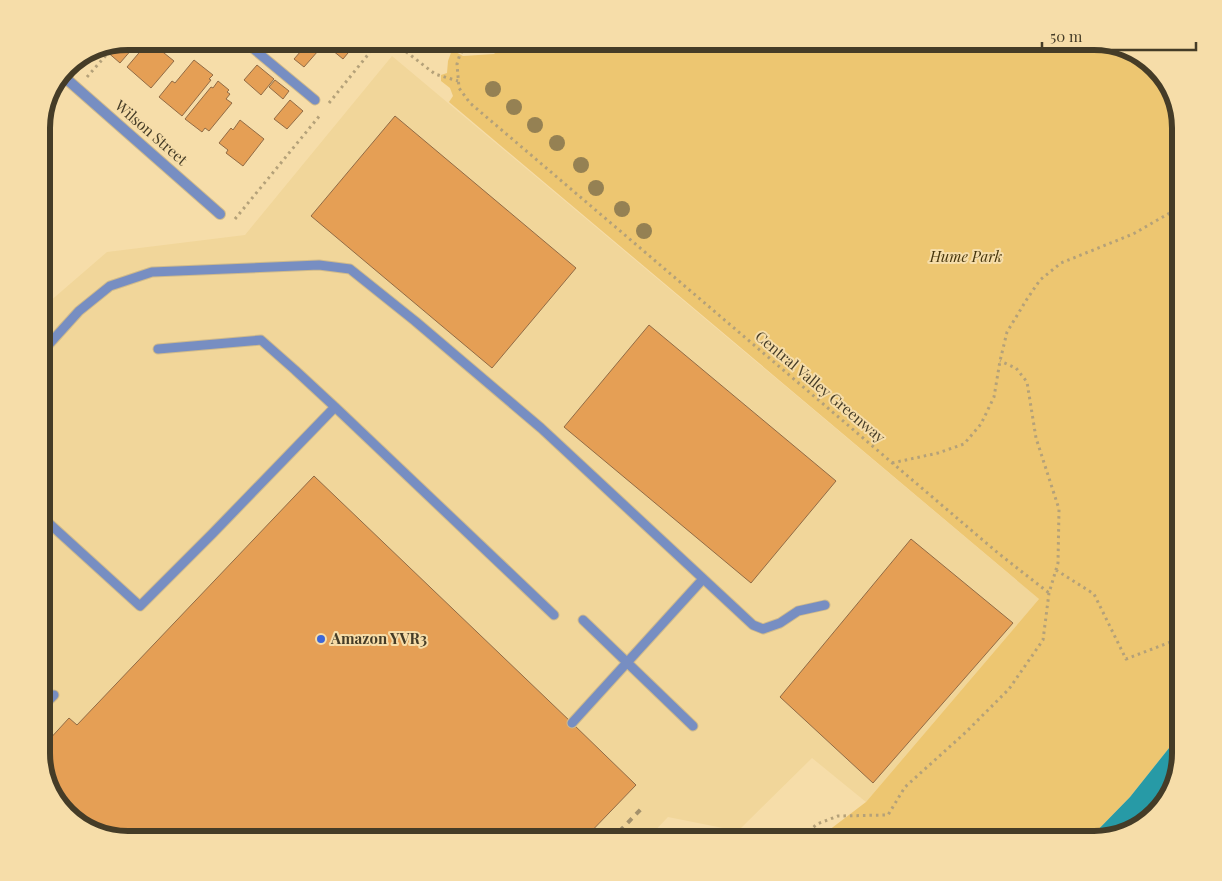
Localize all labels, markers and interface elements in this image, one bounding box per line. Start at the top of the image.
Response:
scale bar [1042,20,1196,52]
text: 50 m [1050,26,1083,46]
street label: Wilson Street [110,95,193,170]
park label: Hume Park [929,246,1003,266]
street label: Central Valley Greenway [751,326,890,447]
place label: Amazon YVR3 [330,628,427,648]
marker: Amazon YVR3 [315,633,327,645]

